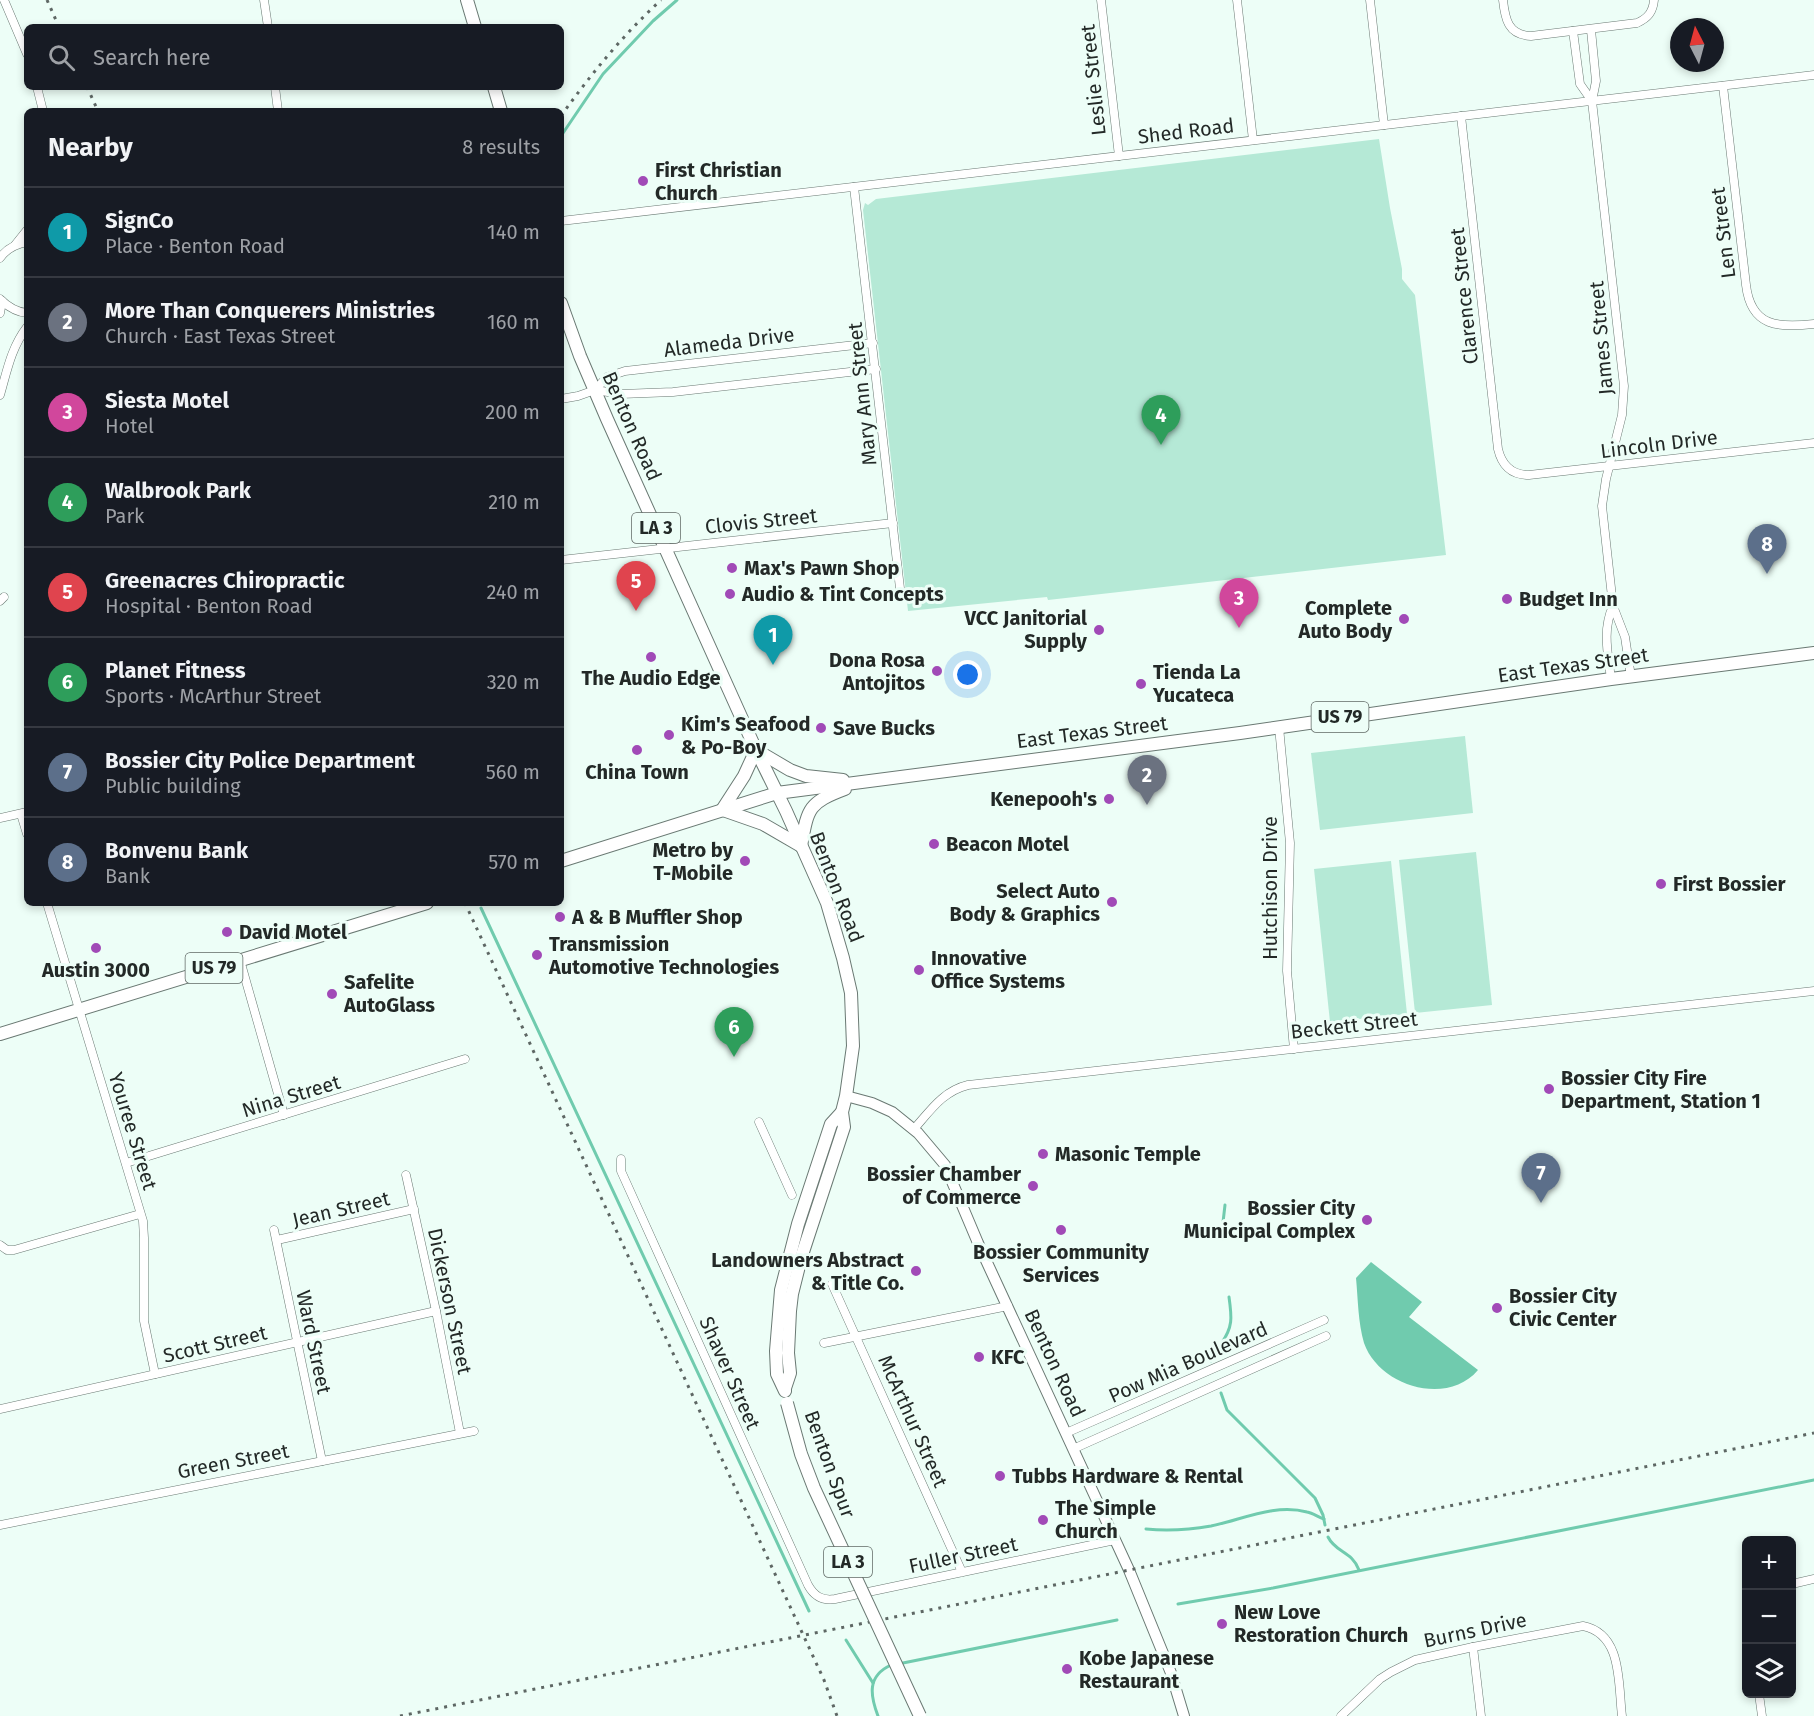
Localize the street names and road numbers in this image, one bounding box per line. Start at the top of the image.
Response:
street label: Leslie Street [1075,22,1111,137]
street label: Shed Road [1136,113,1236,149]
street label: Len Street [1705,185,1740,280]
street label: Clarence Street [1445,226,1483,365]
street label: James Street [1584,279,1618,396]
street label: Mary Ann Street [842,320,881,467]
street label: Alameda Drive [662,322,796,362]
street label: Benton Road [597,368,667,484]
street label: Lincoln Drive [1599,425,1719,463]
street label: Clovis Street [704,503,819,539]
road number: LA 3 [632,513,680,543]
street label: East Texas Street [1496,642,1651,687]
road number: US 79 [1312,702,1368,732]
street label: East Texas Street [1015,711,1170,753]
street label: Hutchison Drive [1258,816,1282,960]
street label: Benton Road [805,828,869,946]
road number: US 79 [186,953,242,983]
street label: Beckett Street [1289,1006,1419,1044]
street label: Youree Street [104,1069,162,1193]
street label: Nina Street [239,1069,344,1122]
street label: Jean Street [290,1186,393,1232]
street label: Dickerson Street [423,1226,477,1377]
street label: Ward Street [291,1288,337,1397]
street label: Benton Road [1020,1305,1090,1421]
street label: Shaver Street [694,1313,766,1434]
street label: Pow Mia Boulevard [1105,1316,1271,1408]
street label: Scott Street [161,1320,270,1368]
street label: McArthur Street [873,1351,953,1492]
street label: Benton Spur [799,1407,861,1521]
street label: Green Street [175,1438,291,1484]
street label: Fuller Street [906,1532,1020,1578]
road number: LA 3 [824,1547,872,1577]
street label: Burns Drive [1421,1607,1529,1653]

